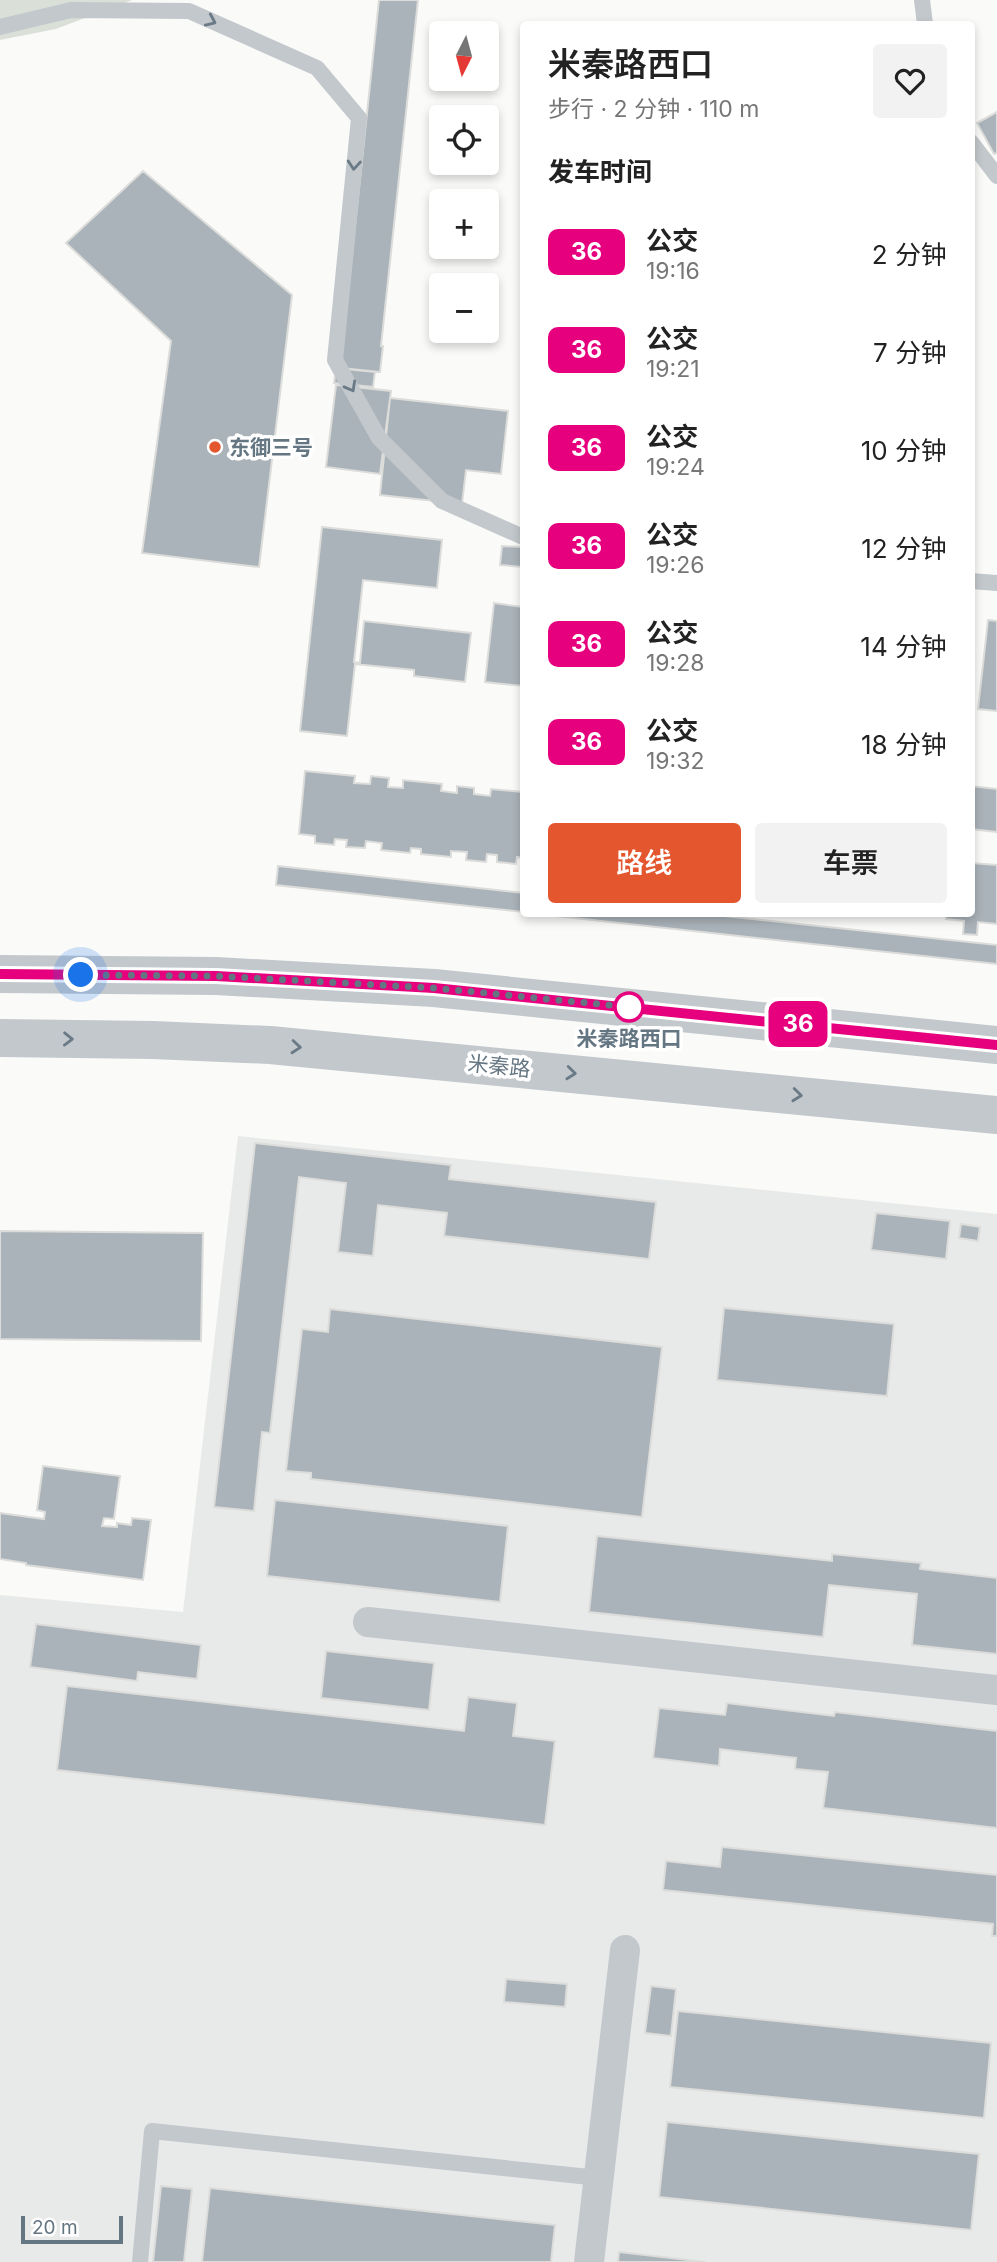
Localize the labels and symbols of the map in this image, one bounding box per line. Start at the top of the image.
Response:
one-way arrow [204,13,216,27]
north arrow [429,21,499,91]
one-way arrow [347,159,362,170]
one-way arrow [343,380,356,392]
place label: 东御三号 [229,435,313,460]
marker: 东御三号 [207,439,223,455]
your location [63,957,98,992]
marker: 米秦路西口 [614,992,644,1022]
line badge: 36 [766,1001,830,1047]
place label: 米秦路西口 [577,1026,682,1051]
one-way arrow [63,1031,74,1047]
one-way arrow [290,1039,301,1054]
street label: 米秦路 [466,1050,532,1082]
one-way arrow [566,1065,577,1080]
one-way arrow [791,1088,803,1103]
scale bar [21,2213,122,2245]

